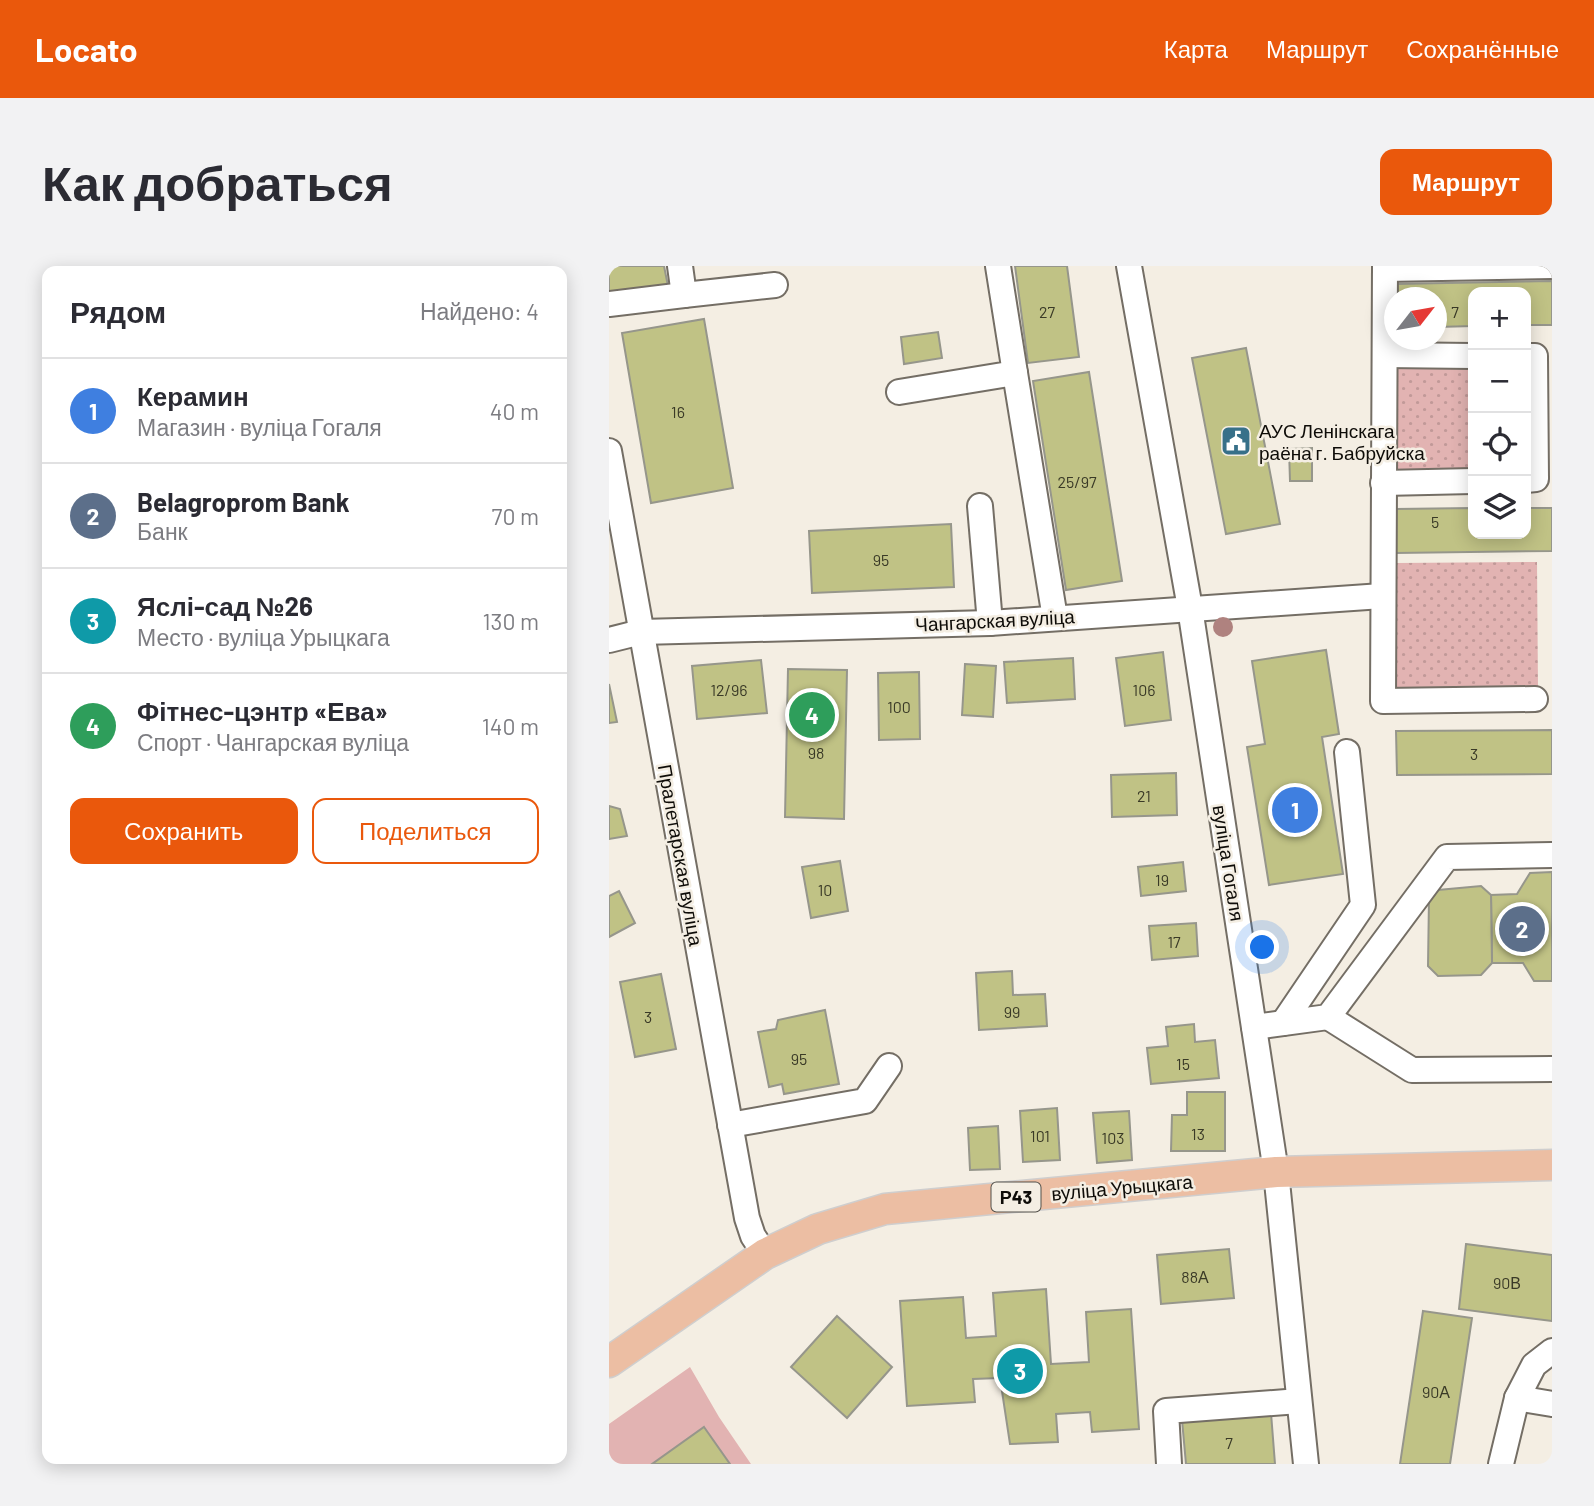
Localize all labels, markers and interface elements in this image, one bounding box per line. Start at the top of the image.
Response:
text: Locato [35,29,138,69]
text: Карта [1164,34,1228,63]
text: Маршрут [1266,34,1368,63]
text: Сохранённые [1406,34,1559,63]
button: Маршрут [1380,149,1552,215]
text: Как добраться [42,152,393,211]
north arrow [1384,287,1447,350]
map controls [1468,287,1531,539]
button: + [1468,287,1531,350]
text: Рядом [70,293,166,329]
text: Найдено: 4 [420,297,539,325]
house number: 27 [1039,302,1055,321]
house number: 7 [1451,302,1459,321]
button: − [1468,350,1531,413]
text: Керамин [137,380,249,411]
text: 1 [89,397,97,425]
text: 40 m [490,397,539,425]
house number: 16 [671,402,685,421]
text: Магазин · вуліца Гогаля [137,413,382,441]
button: locate [1468,413,1531,476]
place label: АУС Ленінскага раёна г. Бабруйска [1259,419,1425,464]
public building icon: АУС Ленінскага раёна г. Бабруйска [1219,424,1253,458]
house number: 25/97 [1057,472,1097,491]
button: layers [1468,476,1531,539]
text: Belagroprom Bank [137,486,350,517]
text: 2 [87,502,99,530]
text: 70 m [492,502,539,530]
house number: 5 [1431,512,1439,531]
text: Банк [137,517,188,545]
house number: 95 [873,550,889,569]
text: Яслі-сад №26 [137,590,313,621]
street label: Чангарская вуліца [915,604,1076,636]
text: 3 [87,607,99,635]
text: 130 m [482,607,539,635]
text: Место · вуліца Урыцкага [137,623,390,651]
house number: 12/96 [710,680,748,699]
house number: 106 [1133,680,1155,699]
pin: 4 [789,689,835,741]
text: Фітнес-цэнтр «Ева» [137,695,388,726]
house number: 100 [887,697,911,716]
text: 4 [86,712,100,740]
text: 140 m [482,712,539,740]
text: Спорт · Чангарская вуліца [137,728,409,756]
house number: 98 [808,743,824,762]
house number: 3 [1470,744,1478,763]
street label: Пралетарская вуліца [654,762,708,948]
pin: 1 [1272,784,1318,836]
house number: 21 [1137,786,1151,805]
button: Сохранить [70,798,298,864]
button: Поделиться [312,798,539,864]
street label: вуліца Гогаля [1208,803,1250,923]
house number: 19 [1155,870,1169,889]
house number: 10 [818,880,832,899]
pin: 2 [1499,903,1545,955]
your location [1245,930,1279,964]
house number: 17 [1167,932,1181,951]
house number: 99 [1004,1002,1020,1021]
house number: 3 [644,1007,652,1026]
house number: 95 [791,1049,807,1068]
house number: 15 [1176,1054,1190,1073]
house number: 13 [1191,1124,1205,1143]
house number: 101 [1030,1126,1050,1145]
house number: 103 [1102,1128,1124,1147]
street label: вуліца Урыцкага [1050,1169,1194,1205]
road number: Р43 [991,1182,1041,1212]
house number: 88А [1181,1267,1209,1286]
house number: 90В [1493,1273,1521,1292]
pin: 3 [997,1345,1043,1397]
house number: 90А [1422,1382,1450,1401]
house number: 7 [1225,1433,1233,1452]

